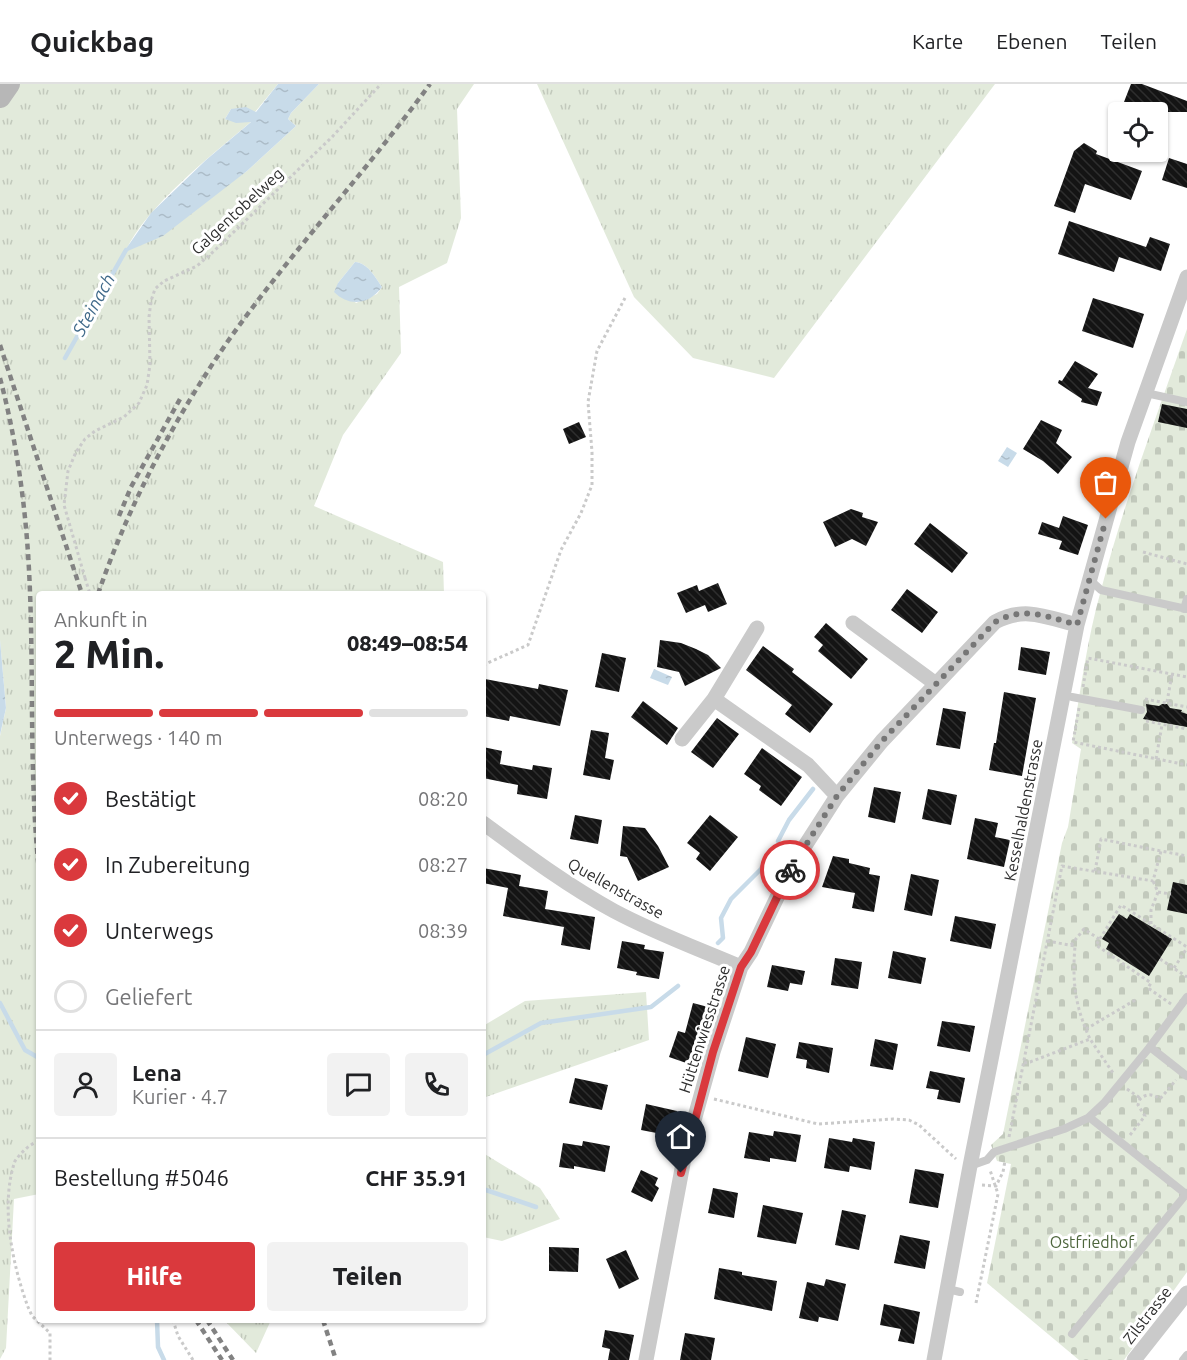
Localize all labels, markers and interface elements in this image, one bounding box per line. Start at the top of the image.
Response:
text: Quickbag [30,26,154,57]
text: Karte [912,29,963,53]
text: Ebenen [996,29,1068,53]
text: Teilen [1101,29,1157,53]
map controls [1108,102,1168,162]
button: locate [1108,102,1168,162]
street label: Galgentobelweg [187,164,287,258]
water label: Steinach [67,270,118,340]
pin [1080,457,1131,519]
icon: bag [1089,466,1122,499]
text: Ankunft in [54,608,148,631]
text: 08:49–08:54 [347,630,468,655]
text: 2 Min. [54,632,164,675]
text: Unterwegs · 140 m [54,726,222,749]
street label: Kesselhaldenstrasse [1000,737,1046,883]
icon: check [54,782,87,815]
text: Bestätigt [105,786,196,811]
text: 08:20 [418,787,468,810]
courier [760,840,820,900]
icon: check [54,848,87,881]
text: In Zubereitung [105,852,250,877]
text: 08:27 [418,853,468,876]
street label: Quellenstrasse [565,854,667,922]
icon: bike [774,854,807,887]
icon: check [54,914,87,947]
text: Unterwegs [105,918,214,943]
text: 08:39 [418,919,468,942]
street label: Hüttenwiesstrasse [675,963,733,1095]
text: Geliefert [105,984,192,1009]
button: person [54,1053,117,1116]
button: chat [327,1053,390,1116]
button: phone [405,1053,468,1116]
text: Lena [132,1060,182,1085]
text: Kurier · 4.7 [132,1085,228,1108]
pin [655,1111,706,1173]
icon: home [664,1120,697,1153]
text: Bestellung #5046 [54,1165,229,1190]
text: CHF 35.91 [365,1165,468,1190]
park label: Ostfriedhof [1050,1233,1135,1251]
button: Hilfe [54,1242,255,1311]
button: Teilen [267,1242,468,1311]
street label: Zilstrasse [1119,1283,1175,1347]

